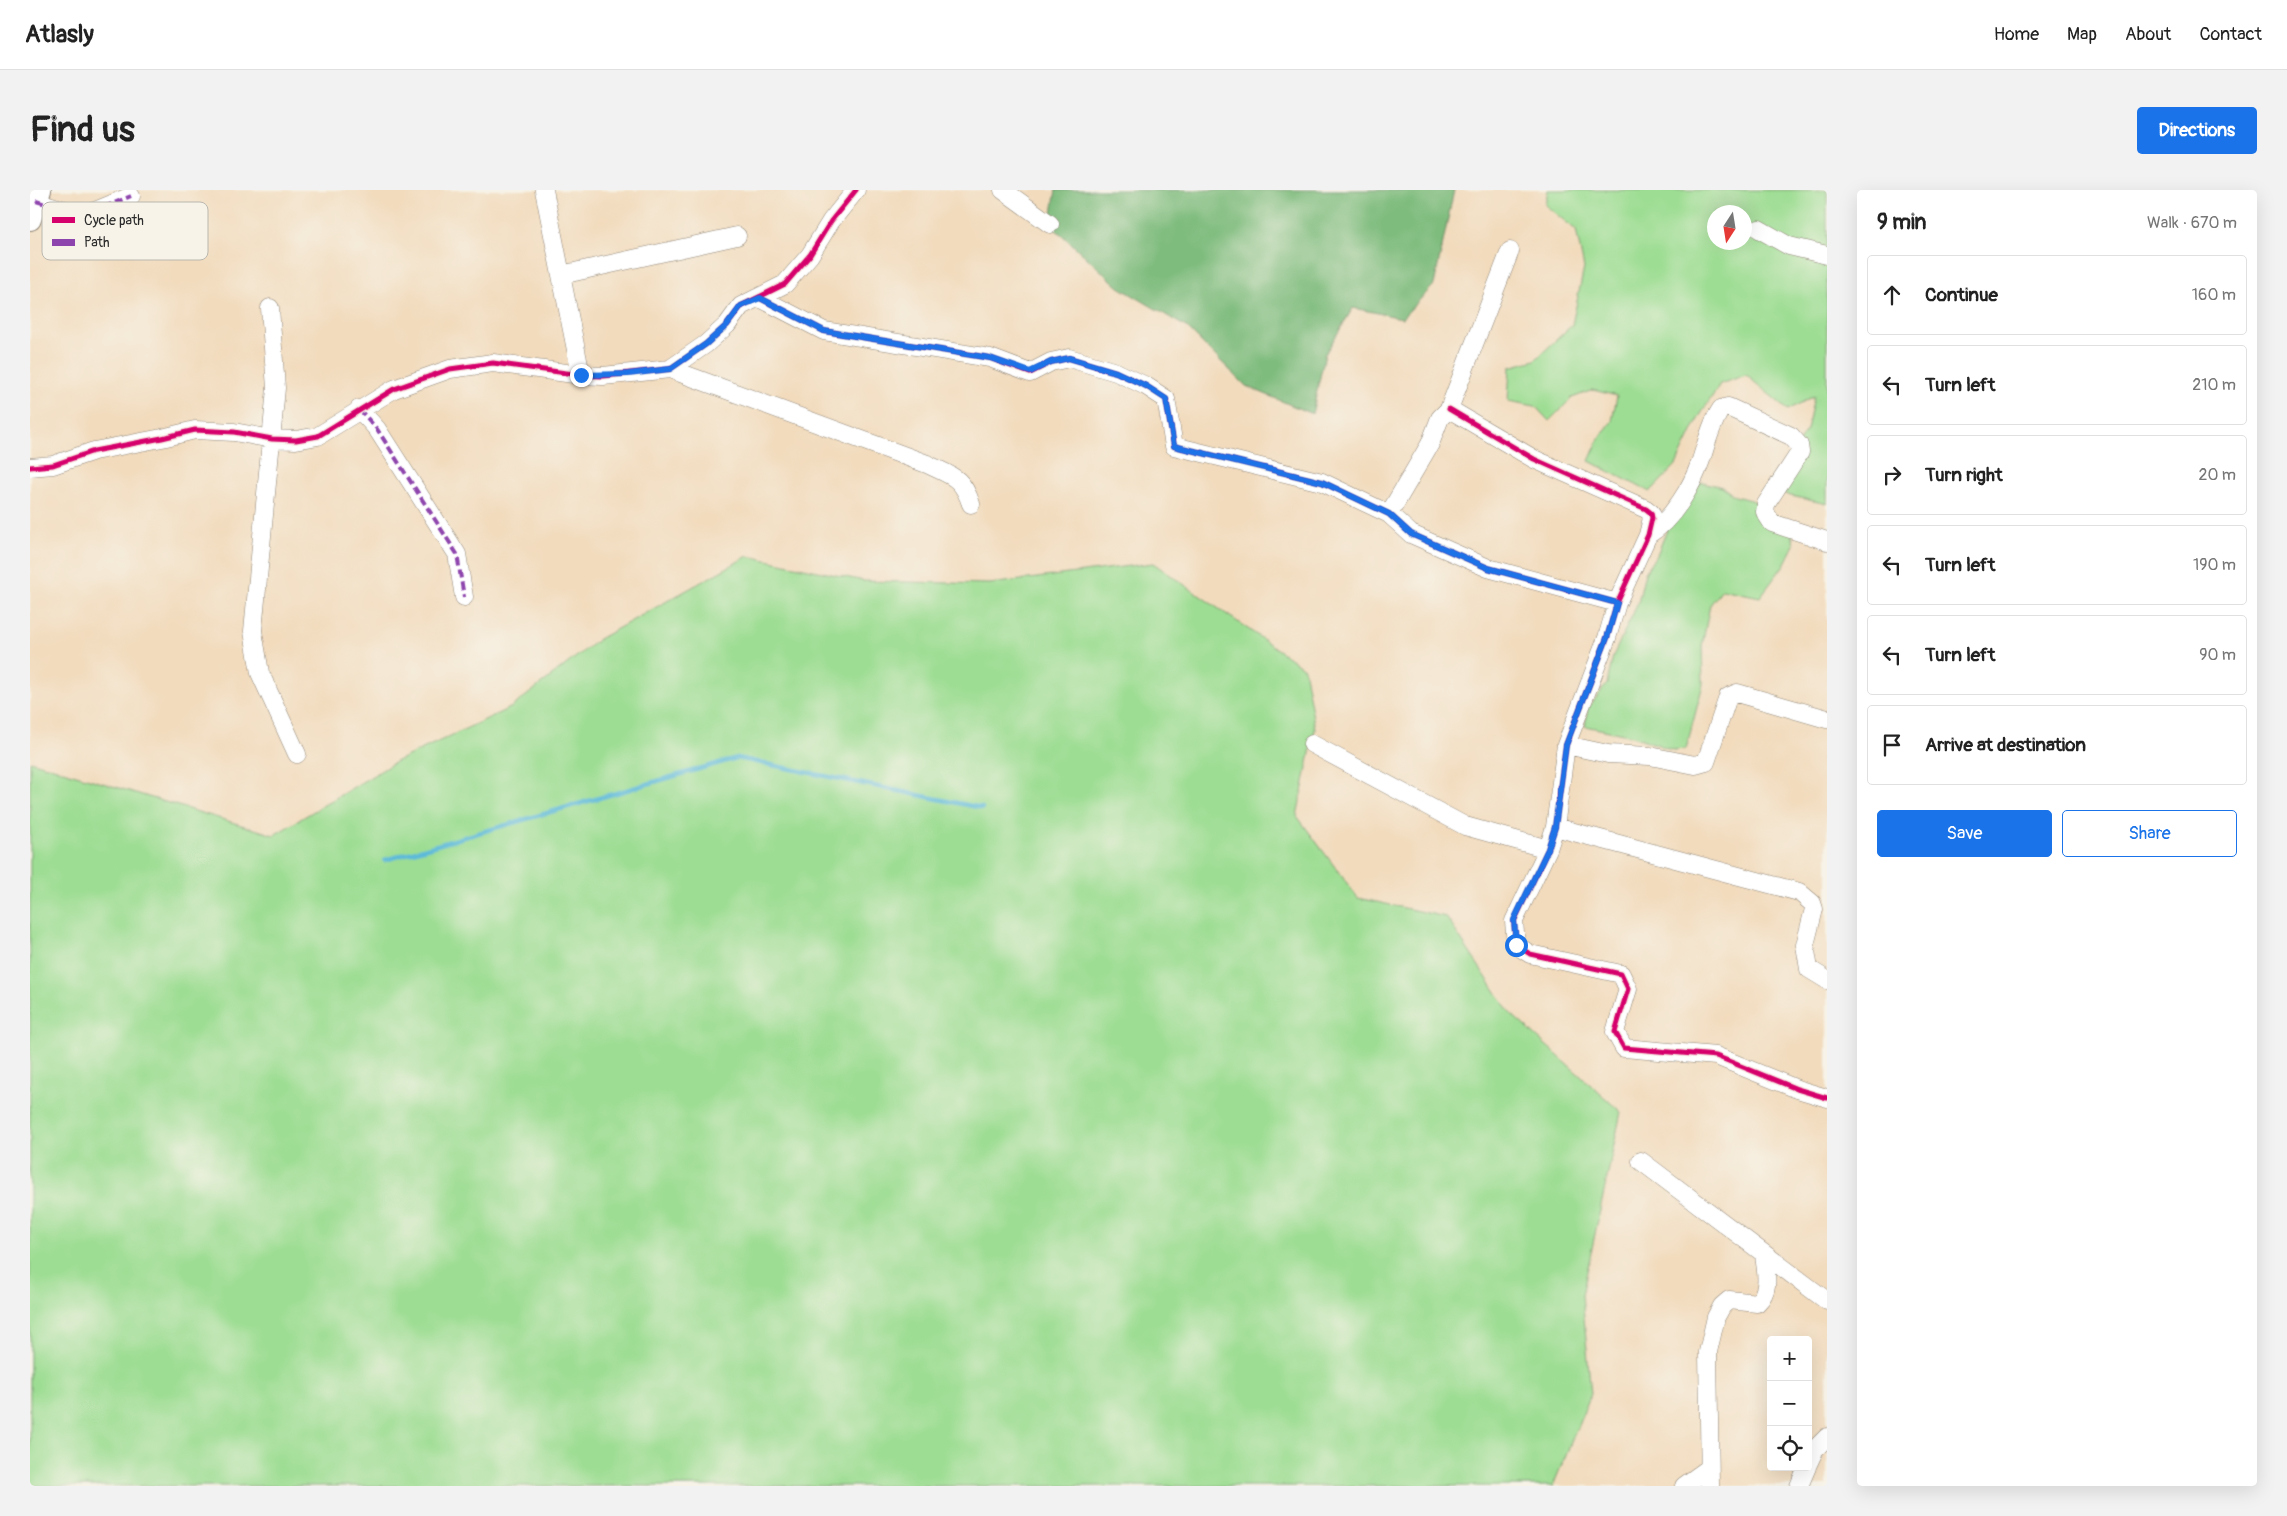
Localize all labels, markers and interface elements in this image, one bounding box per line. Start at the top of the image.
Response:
text: Atlasly [25,20,94,49]
text: Home [1994,23,2039,46]
text: Map [2067,23,2097,46]
text: About [2125,23,2171,46]
text: Contact [2199,23,2262,46]
button: Directions [2137,107,2257,154]
text: Find us [30,108,135,152]
legend [42,202,208,260]
north arrow [1707,205,1752,250]
text: 9 min [1877,209,1926,236]
text: Cycle path [84,212,144,229]
text: Walk · 670 m [2147,213,2237,233]
text: Path [84,234,109,251]
icon: ahead [1878,281,1906,309]
text: Continue [1925,283,1998,307]
text: 160 m [2192,285,2236,305]
route end [570,364,593,387]
icon: left [1878,371,1906,399]
text: Turn left [1925,373,1995,397]
text: 210 m [2192,375,2236,395]
icon: right [1878,461,1906,489]
text: Turn right [1925,463,2003,487]
text: 20 m [2198,465,2236,485]
icon: left [1878,551,1906,579]
text: Turn left [1925,553,1995,577]
text: 190 m [2193,555,2236,575]
icon: left [1878,641,1906,669]
text: Turn left [1925,643,1995,667]
text: 90 m [2199,645,2236,665]
icon: arrive [1878,731,1906,759]
text: Arrive at destination [1925,733,2086,757]
button: Save [1877,810,2052,857]
button: Share [2062,810,2237,857]
route start [1505,934,1528,957]
map controls [1767,1336,1812,1471]
button: + [1767,1336,1812,1381]
button: − [1767,1381,1812,1426]
button: locate [1767,1426,1812,1471]

